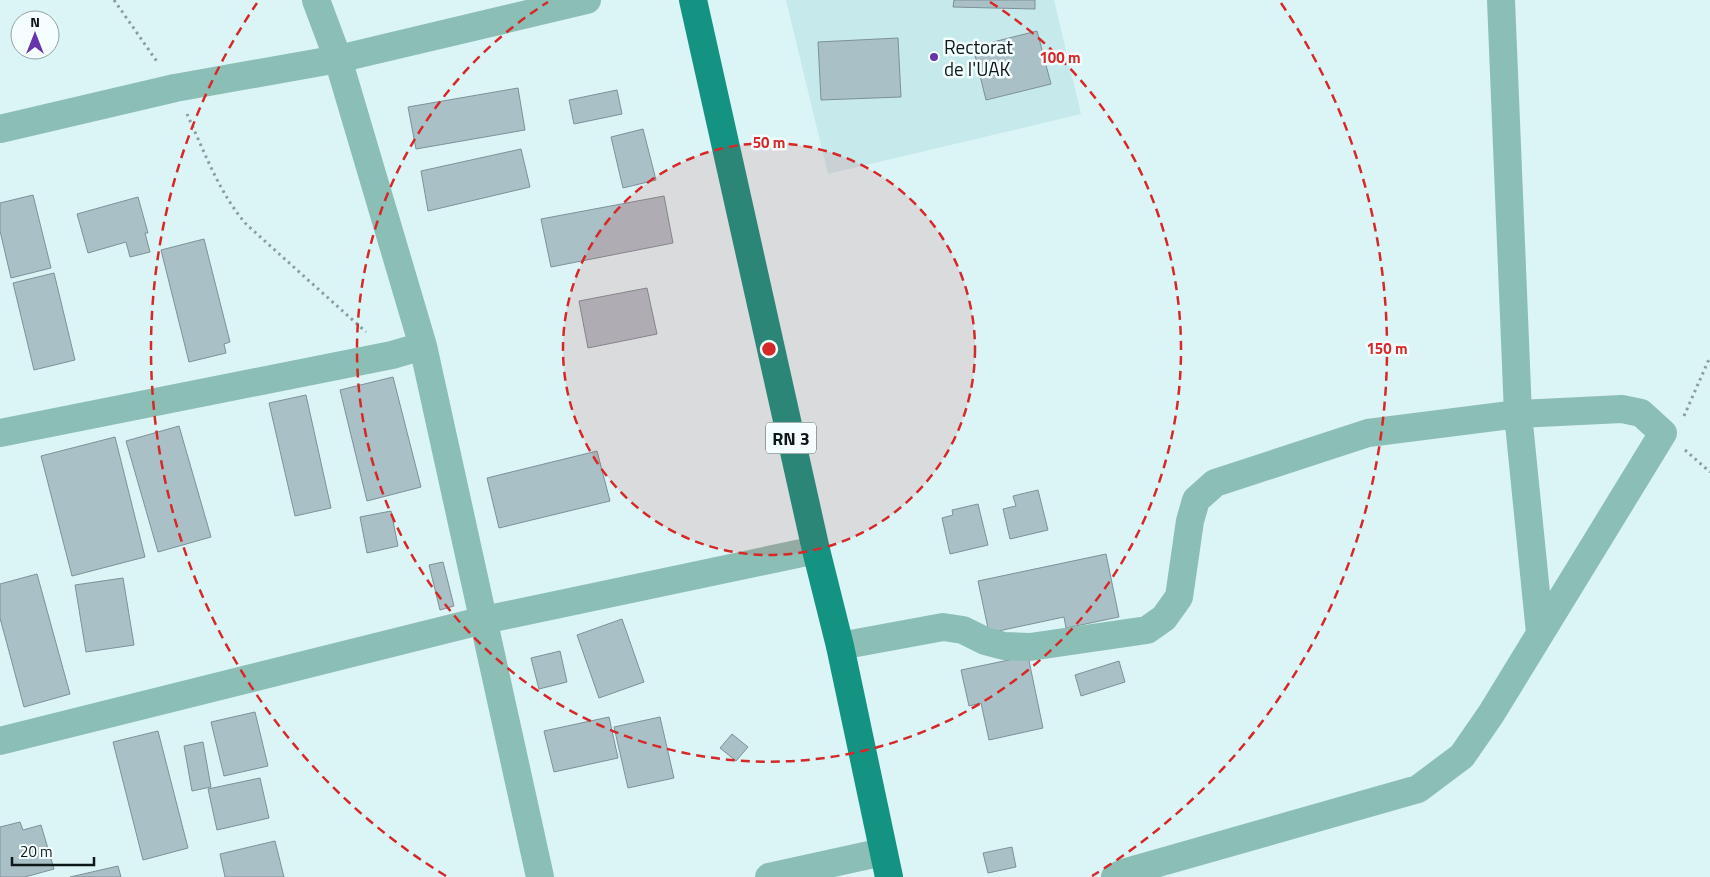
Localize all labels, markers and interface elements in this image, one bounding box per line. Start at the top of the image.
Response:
north arrow [10,10,60,60]
text: N [30,11,40,32]
place label: Rectorat de l'UAK [944,32,1013,83]
text: 100 m [1039,46,1081,69]
marker: Rectorat de l'UAK [928,51,940,63]
text: 50 m [753,131,785,154]
text: 150 m [1366,337,1408,360]
centre of rings [760,340,778,358]
road number: RN 3 [766,422,816,453]
scale bar [12,834,95,866]
text: 20 m [20,840,53,863]

